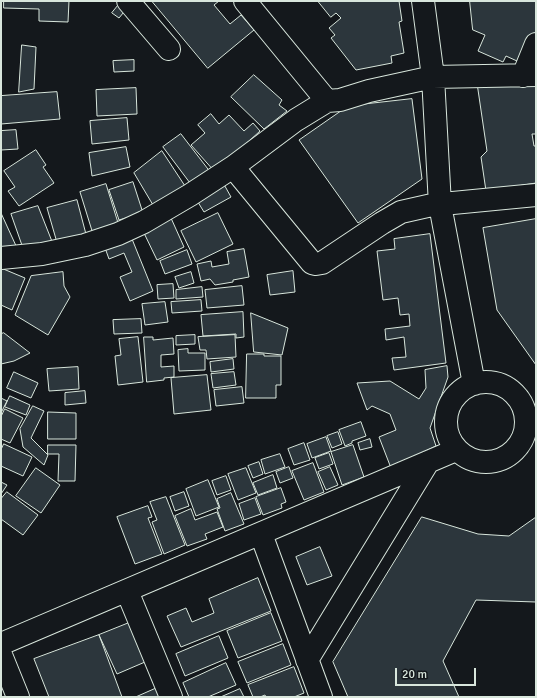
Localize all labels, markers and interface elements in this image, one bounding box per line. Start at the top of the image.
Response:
scale bar [397,660,478,686]
text: 20 m [402,667,427,682]

